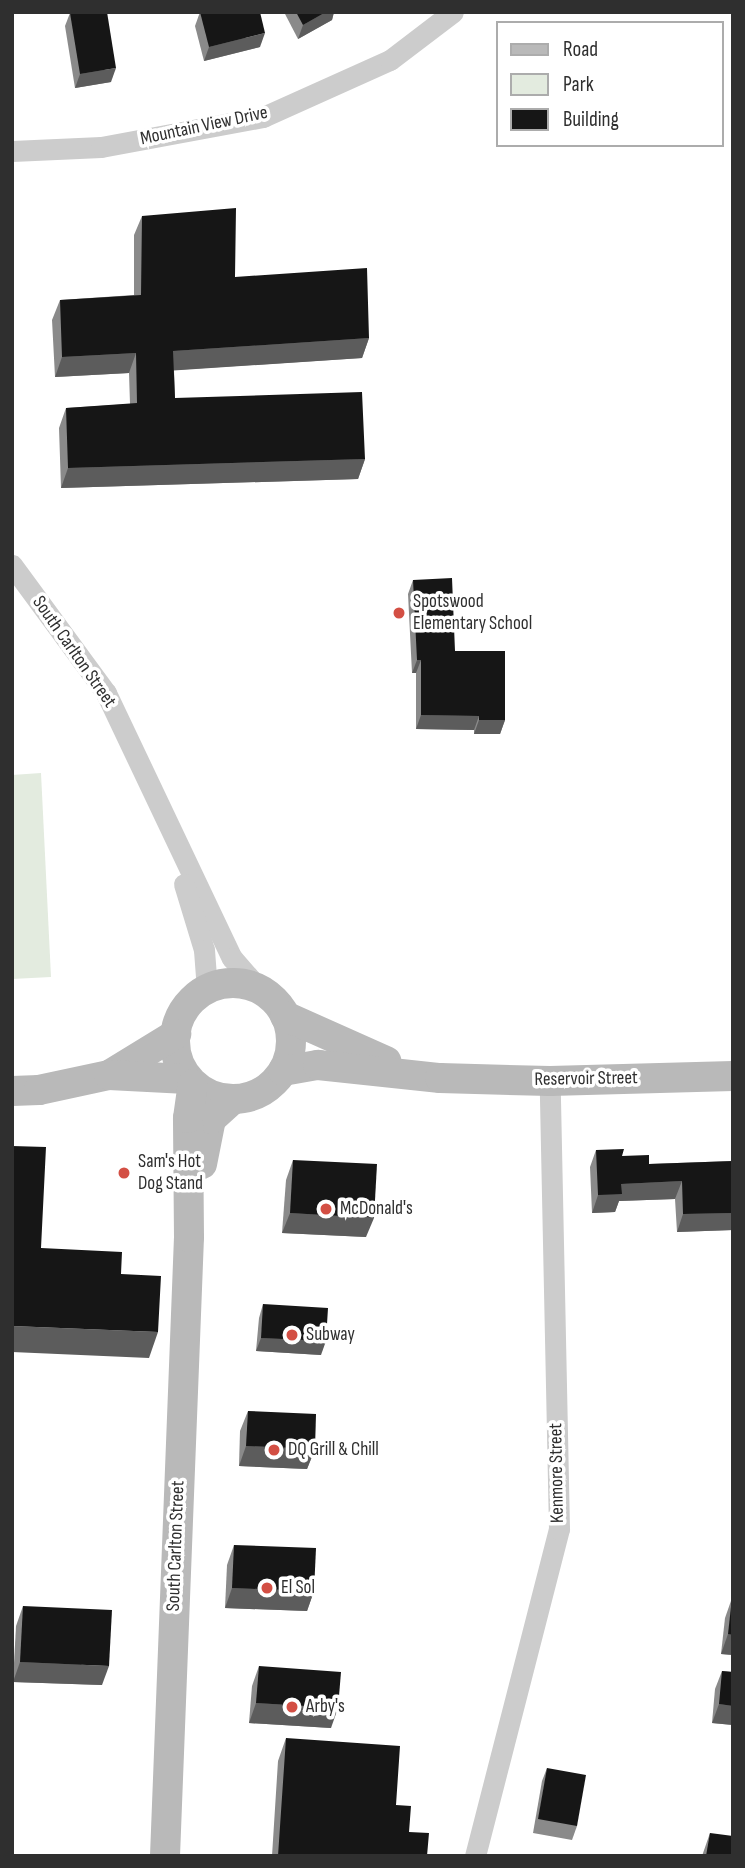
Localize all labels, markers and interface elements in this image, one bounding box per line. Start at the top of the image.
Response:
legend [496,21,724,147]
text: Road [563,37,598,62]
text: Park [563,72,594,97]
street label: Mountain View Drive [138,101,270,151]
text: Building [563,107,619,132]
place label: Spotswood Elementary School [413,591,532,635]
street label: South Carlton Street [27,592,121,712]
marker: Spotswood Elementary School [391,605,407,621]
street label: Reservoir Street [534,1067,638,1091]
place label: Sam's Hot Dog Stand [138,1151,203,1195]
marker: Sam's Hot Dog Stand [116,1165,132,1181]
place label: McDonald's [340,1198,413,1220]
marker: McDonald's [318,1201,334,1217]
place label: Subway [306,1324,355,1346]
marker: Subway [284,1327,300,1343]
street label: Kenmore Street [545,1423,569,1523]
place label: DQ Grill & Chill [288,1439,379,1461]
marker: DQ Grill & Chill [266,1442,282,1458]
street label: South Carlton Street [162,1480,190,1612]
place label: El Sol [281,1577,315,1599]
marker: El Sol [259,1580,275,1596]
place label: Arby's [306,1696,345,1718]
marker: Arby's [284,1699,300,1715]

